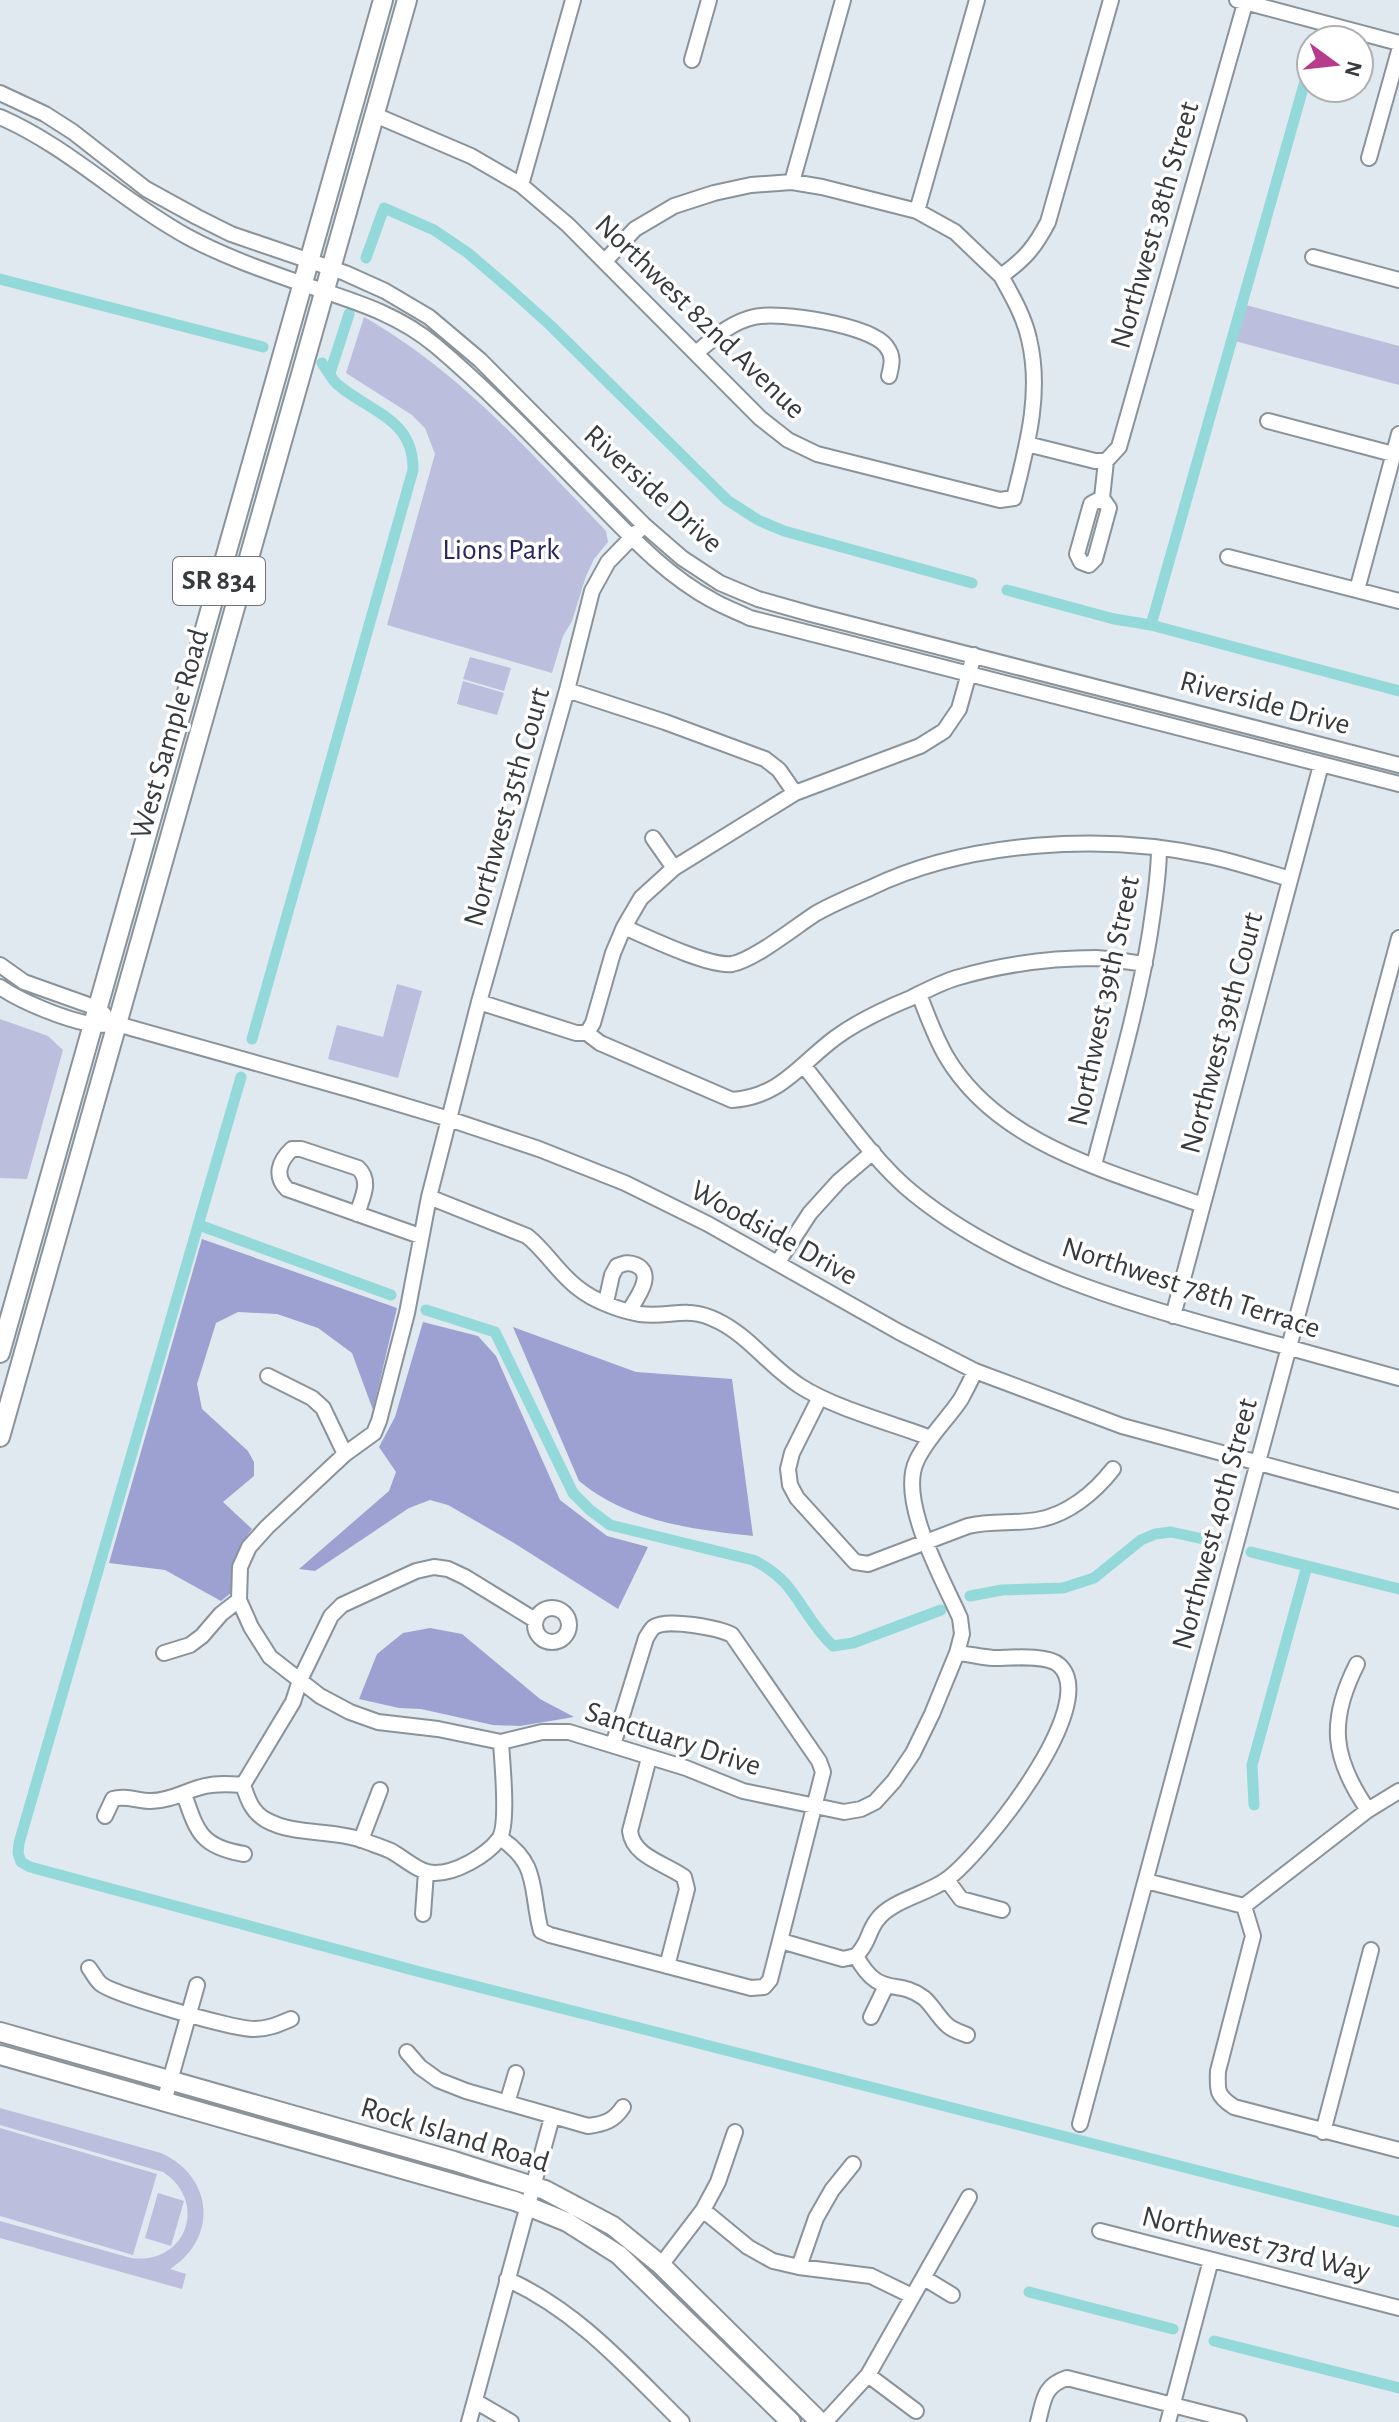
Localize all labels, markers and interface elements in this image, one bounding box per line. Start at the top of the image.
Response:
north arrow [1295,24,1375,104]
text: N [1341,59,1366,79]
street label: Northwest 38th Street [1105,98,1205,352]
street label: Northwest 82nd Avenue [589,209,811,425]
street label: Riverside Drive [578,419,728,559]
park label: Lions Park [442,535,560,565]
road number: SR 834 [173,557,265,605]
street label: West Sample Road [126,625,214,843]
street label: Riverside Drive [1177,666,1353,740]
street label: Northwest 35th Court [459,684,556,930]
street label: Northwest 39th Street [1063,873,1145,1129]
street label: Northwest 39th Court [1175,909,1269,1157]
street label: Woodside Drive [686,1175,862,1291]
street label: Northwest 78th Terrace [1058,1232,1324,1344]
street label: Northwest 40th Street [1167,1395,1263,1653]
street label: Sanctuary Drive [581,1696,765,1782]
street label: Rock Island Road [357,2092,553,2178]
street label: Northwest 73rd Way [1139,2201,1373,2287]

